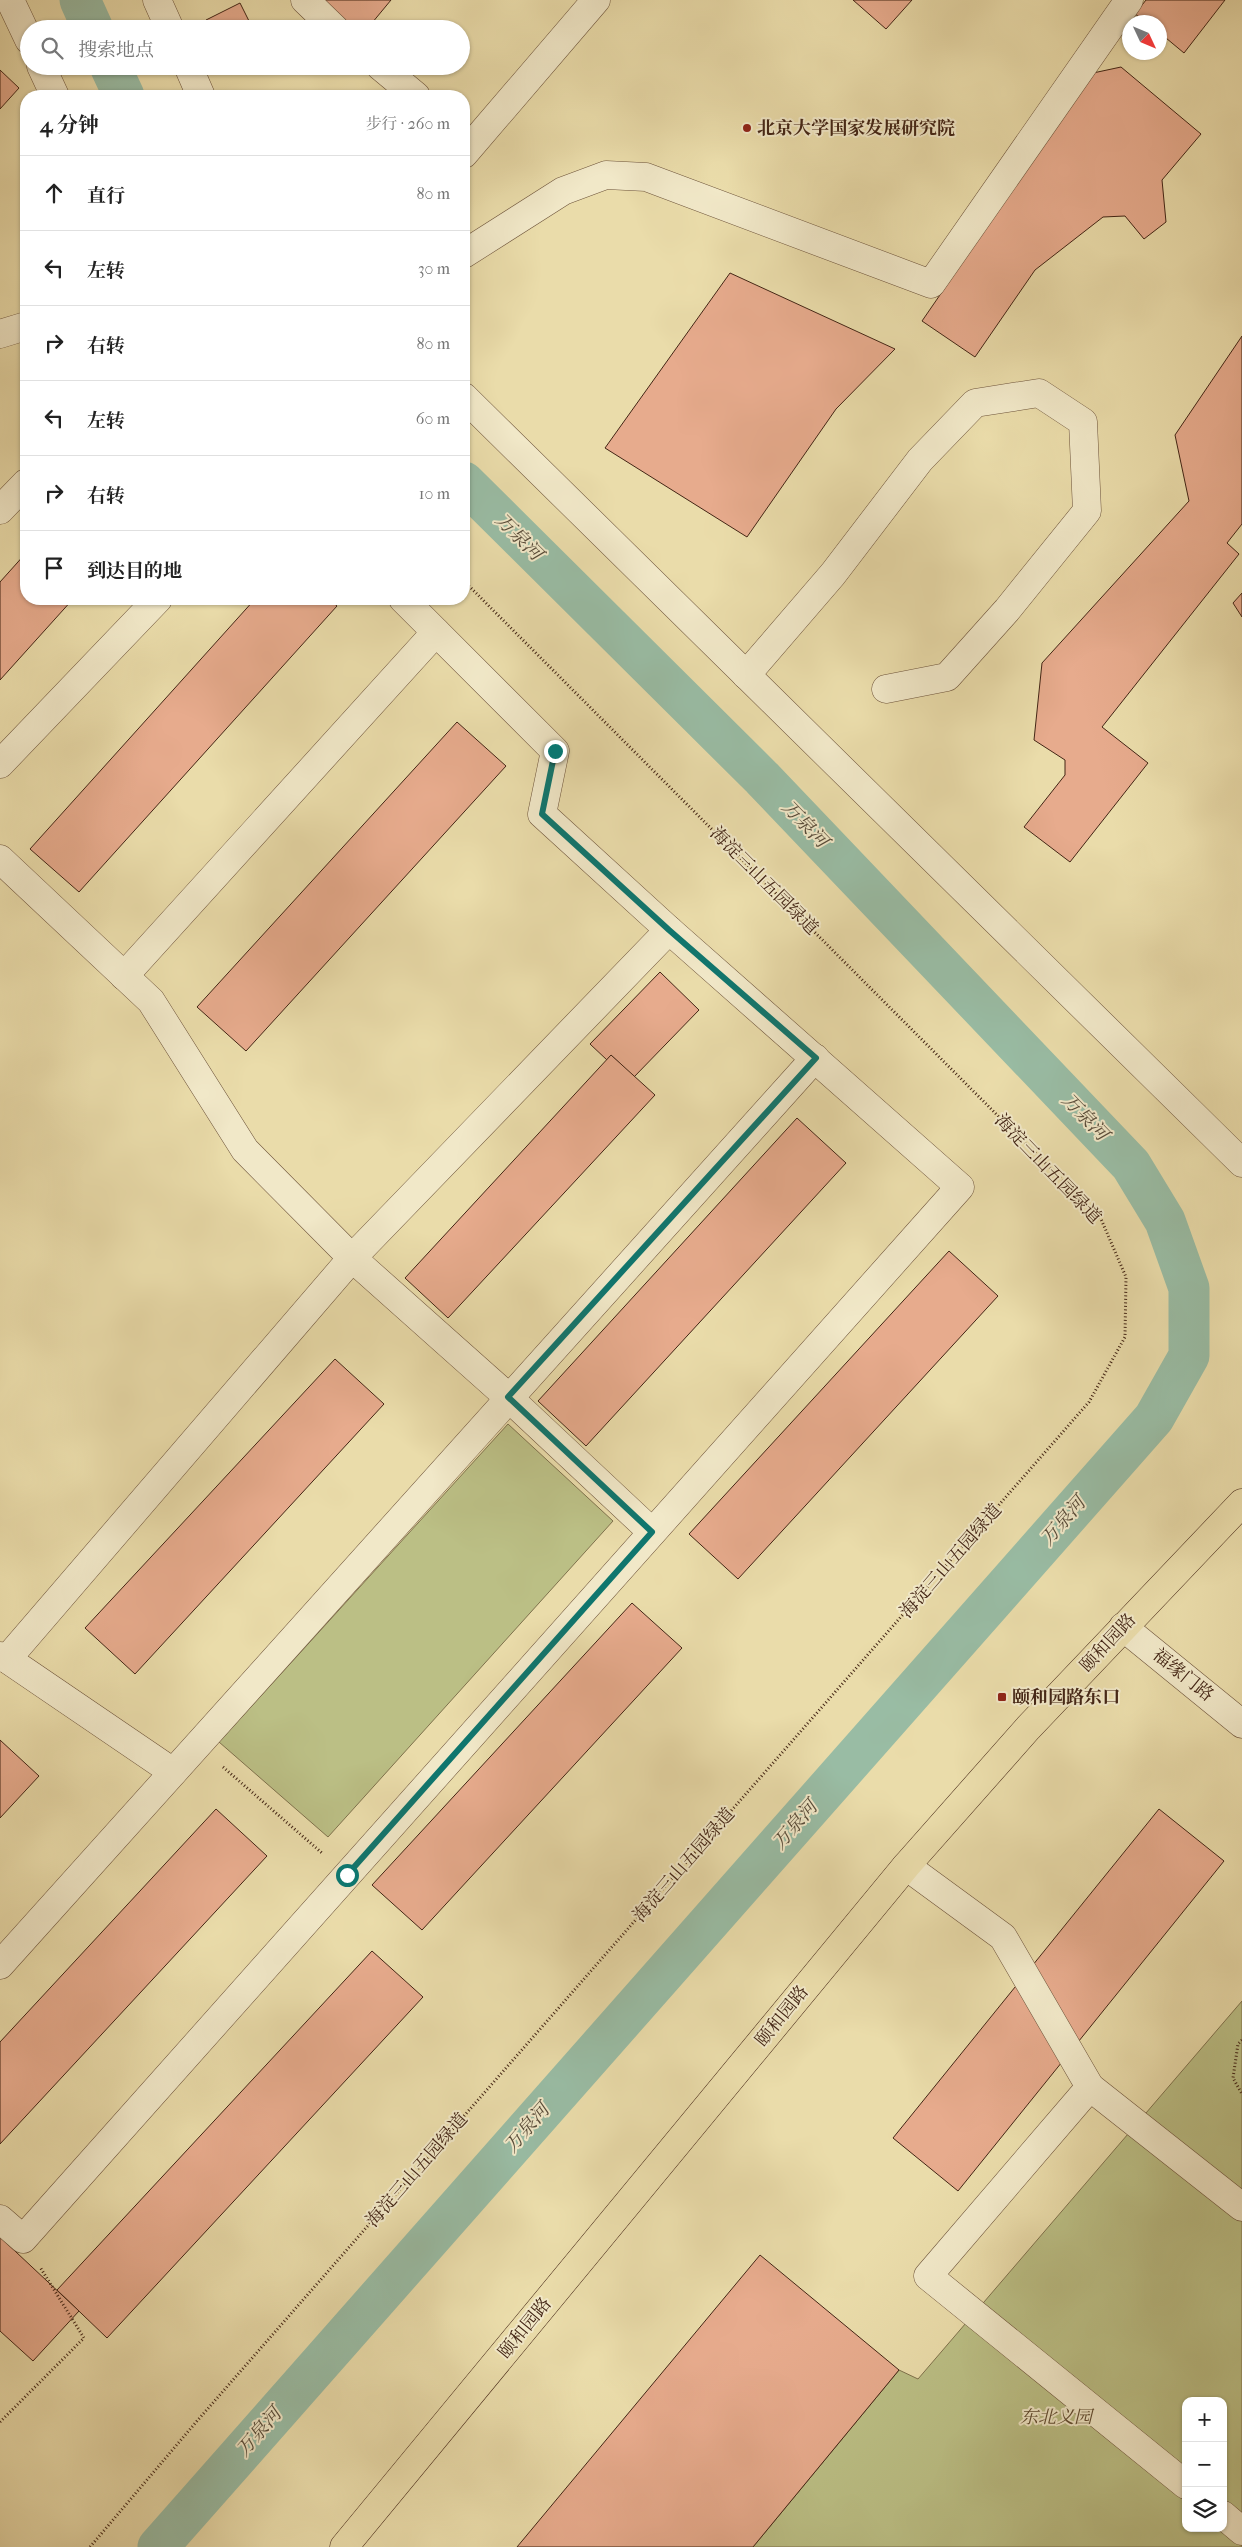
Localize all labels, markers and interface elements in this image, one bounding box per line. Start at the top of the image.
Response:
north arrow [1122,15,1167,60]
search box [20,20,470,75]
icon: search [38,34,66,62]
text: 搜索地点 [78,39,154,61]
text: 4 分钟 [40,113,99,137]
text: 步行 · 260 m [365,114,450,133]
place label: 北京大学国家发展研究院 [757,118,955,139]
marker: 北京大学国家发展研究院 [741,122,753,134]
icon: ahead [40,179,68,207]
text: 80 m [416,184,450,203]
text: 直行 [87,185,125,207]
icon: left [40,254,68,282]
text: 30 m [418,259,450,278]
text: 左转 [87,260,125,282]
icon: right [40,329,68,357]
text: 80 m [416,334,450,353]
text: 右转 [87,335,125,357]
icon: left [40,404,68,432]
text: 60 m [416,409,450,428]
text: 左转 [87,410,125,432]
icon: right [40,479,68,507]
text: 10 m [419,484,450,503]
text: 右转 [87,485,125,507]
water label: 万泉河 [491,509,549,567]
icon: arrive [40,554,68,582]
text: 到达目的地 [87,560,182,582]
route end [544,740,567,763]
water label: 万泉河 [777,796,835,854]
street label: 海淀三山五园绿道 [706,823,822,939]
water label: 万泉河 [1057,1089,1115,1147]
street label: 海淀三山五园绿道 [990,1110,1106,1228]
water label: 万泉河 [1036,1490,1092,1550]
street label: 海淀三山五园绿道 [896,1500,1006,1622]
street label: 颐和园路 [1076,1610,1140,1676]
street label: 福缘门路 [1148,1644,1218,1706]
place label: 颐和园路东口 [1012,1687,1120,1708]
marker: 颐和园路东口 [996,1691,1008,1703]
water label: 万泉河 [768,1794,824,1854]
street label: 海淀三山五园绿道 [629,1804,739,1926]
route start [336,1864,359,1887]
street label: 颐和园路 [751,1981,813,2051]
water label: 万泉河 [500,2097,556,2157]
street label: 海淀三山五园绿道 [362,2109,472,2231]
street label: 颐和园路 [494,2293,556,2363]
map controls [1182,2397,1227,2532]
button: + [1182,2397,1227,2442]
water label: 万泉河 [232,2401,288,2461]
park label: 东北义园 [1020,2407,1095,2428]
button: − [1182,2442,1227,2487]
button: layers [1182,2487,1227,2532]

